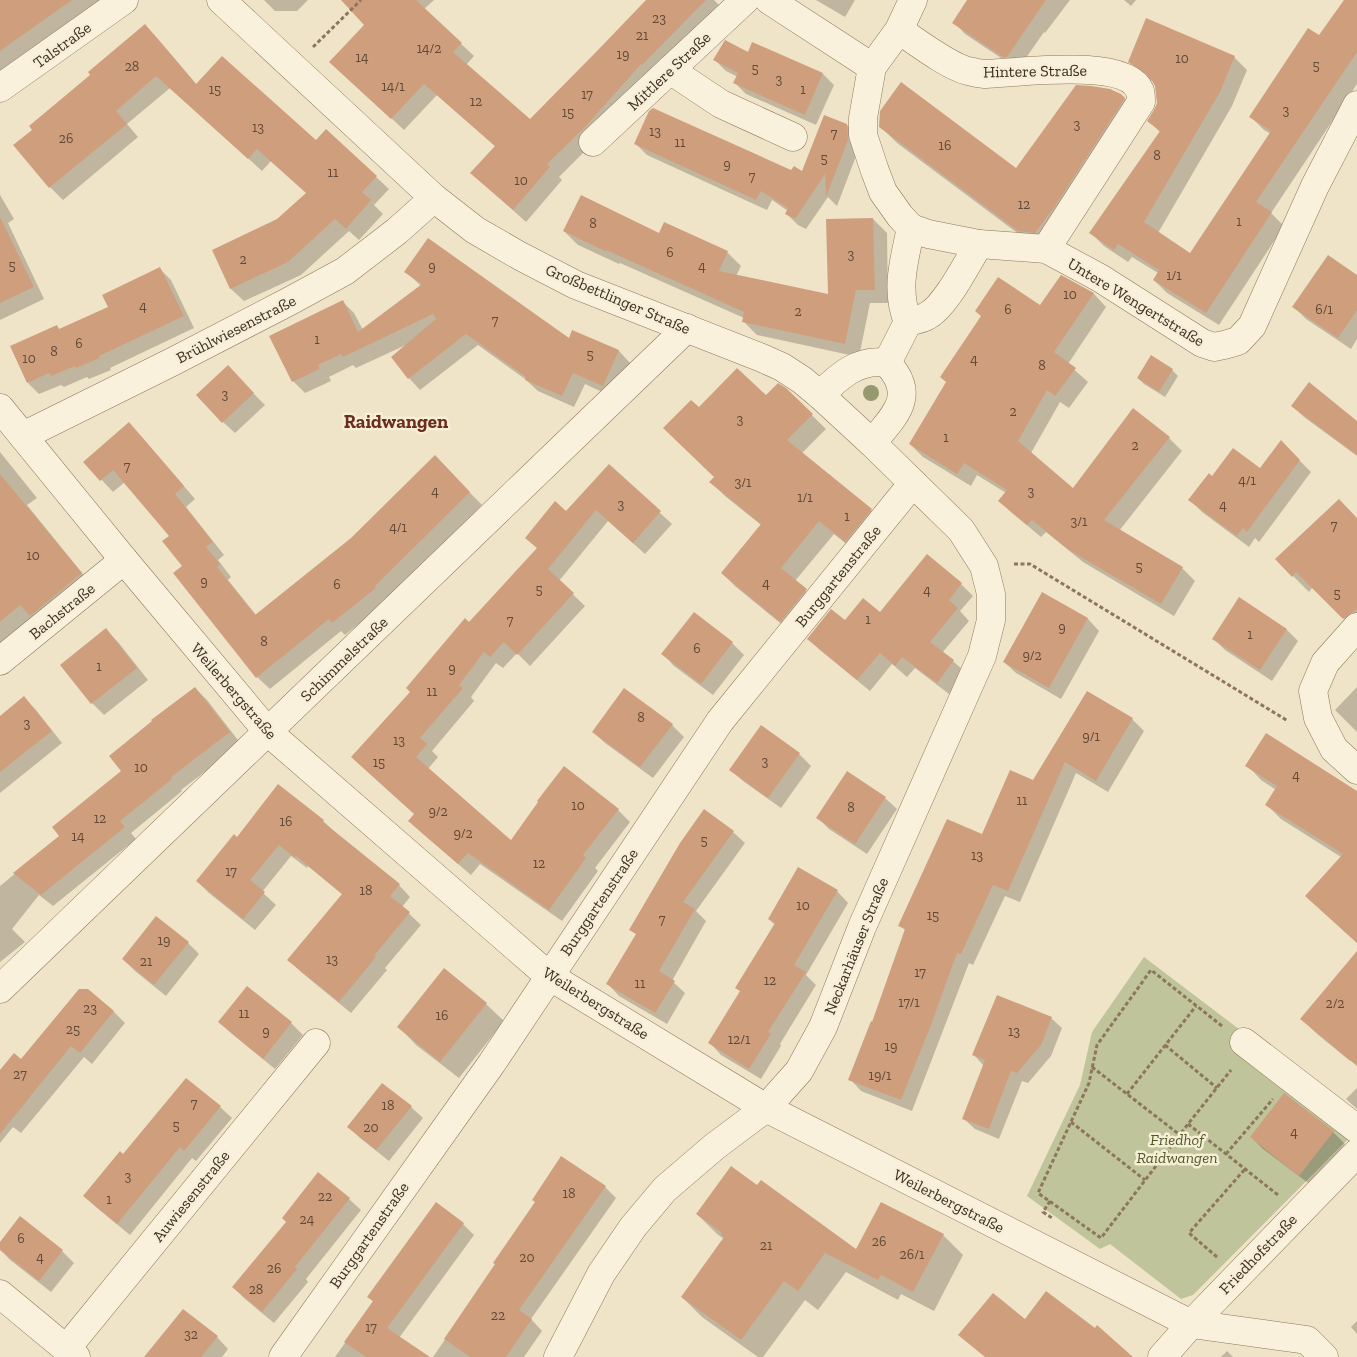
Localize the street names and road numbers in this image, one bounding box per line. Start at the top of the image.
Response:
street label: Talstraße [29,18,95,72]
street label: Mittlere Straße [623,28,715,114]
street label: Hintere Straße [983,61,1087,81]
street label: Untere Wengertstraße [1064,254,1208,350]
street label: Großbettlinger Straße [543,260,693,338]
street label: Brühlwiesenstraße [173,291,299,367]
street label: Burggartenstraße [791,521,885,631]
street label: Bachstraße [25,579,99,643]
street label: Schimmelstraße [296,613,392,705]
street label: Weilerbergstraße [187,639,281,743]
street label: Burggartenstraße [556,845,642,959]
street label: Neckarhäuser Straße [820,875,892,1017]
street label: Weilerbergstraße [539,963,653,1043]
street label: Auwiesenstraße [148,1146,234,1246]
street label: Weilerbergstraße [891,1165,1007,1237]
street label: Burggartenstraße [325,1178,413,1292]
street label: Friedhofstraße [1215,1210,1301,1298]

